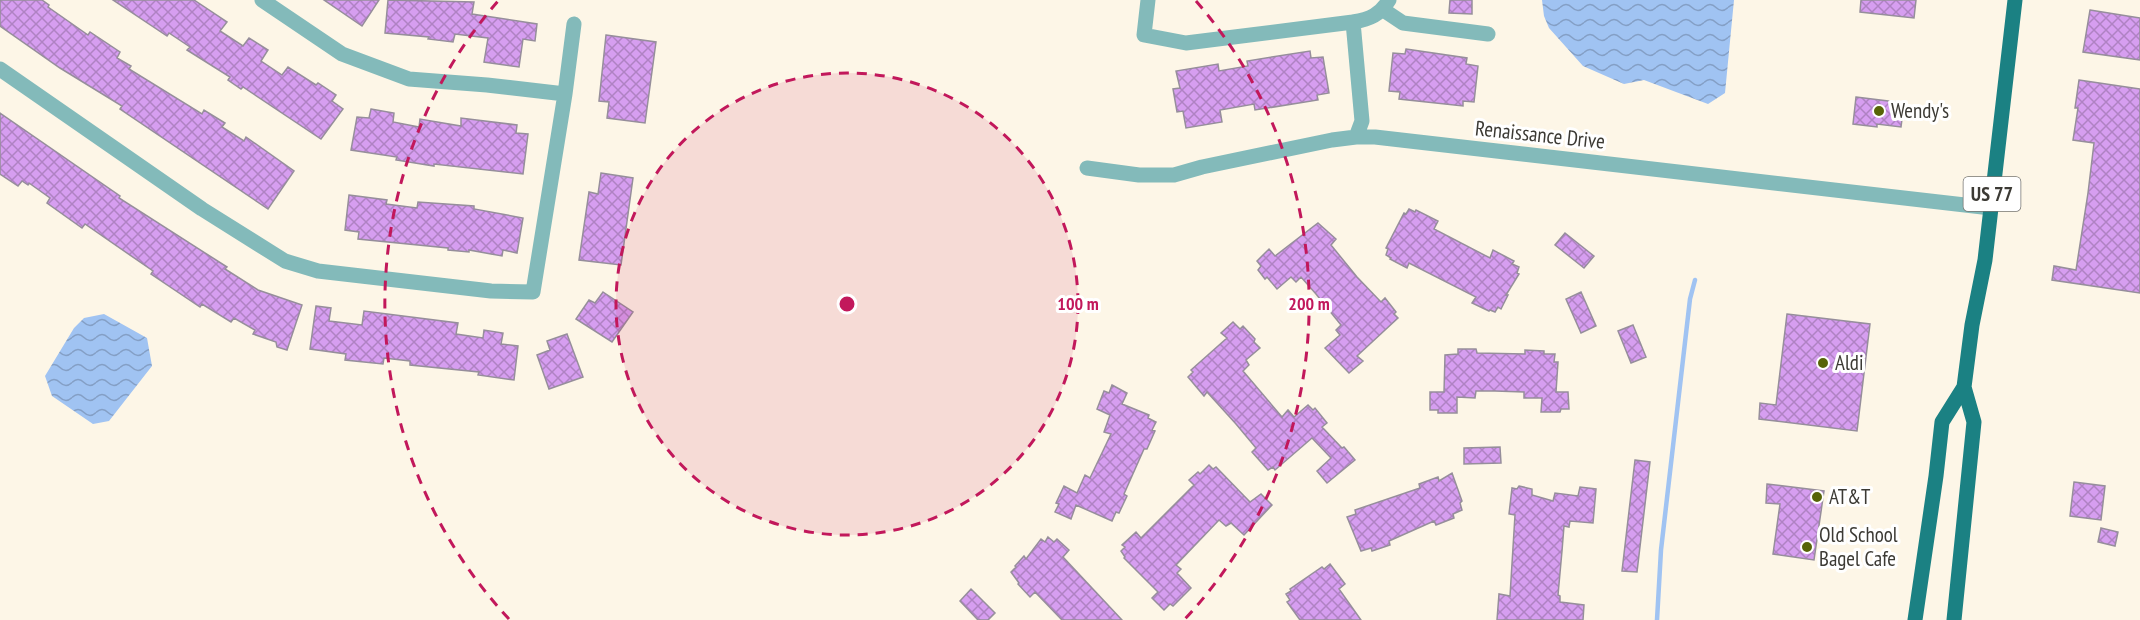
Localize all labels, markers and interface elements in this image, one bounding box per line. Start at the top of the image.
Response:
place label: Wendy's [1891,97,1949,124]
marker: Wendy's [1872,104,1886,118]
street label: Renaissance Drive [1474,114,1606,155]
road number: US 77 [1964,177,2020,211]
text: 100 m [1057,292,1099,315]
text: 200 m [1288,292,1330,315]
centre of rings [837,294,857,314]
place label: Aldi [1835,349,1863,376]
marker: Aldi [1816,356,1830,370]
place label: AT&T [1829,483,1871,510]
marker: AT&T [1810,490,1824,504]
place label: Old School Bagel Cafe [1819,521,1898,572]
marker: Old School Bagel Cafe [1800,540,1814,554]

